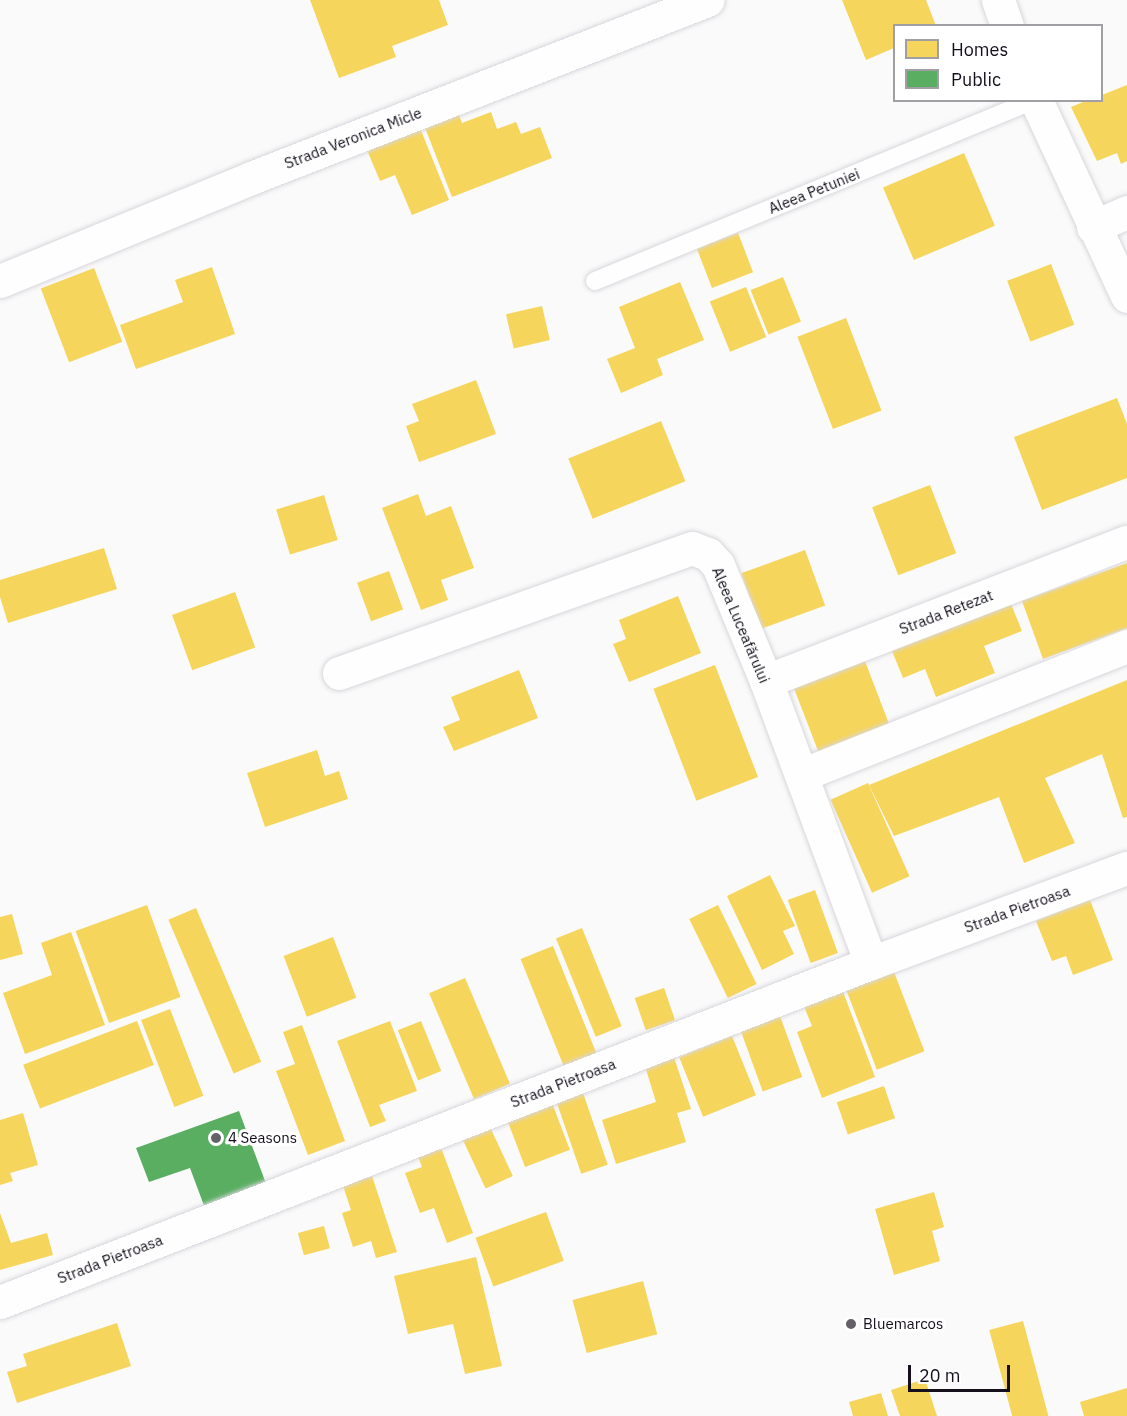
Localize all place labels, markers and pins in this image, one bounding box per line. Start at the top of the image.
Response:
place label: 4 Seasons [228,1129,297,1147]
marker: 4 Seasons [209,1131,223,1145]
place label: Bluemarcos [863,1315,943,1333]
marker: Bluemarcos [844,1317,858,1331]

